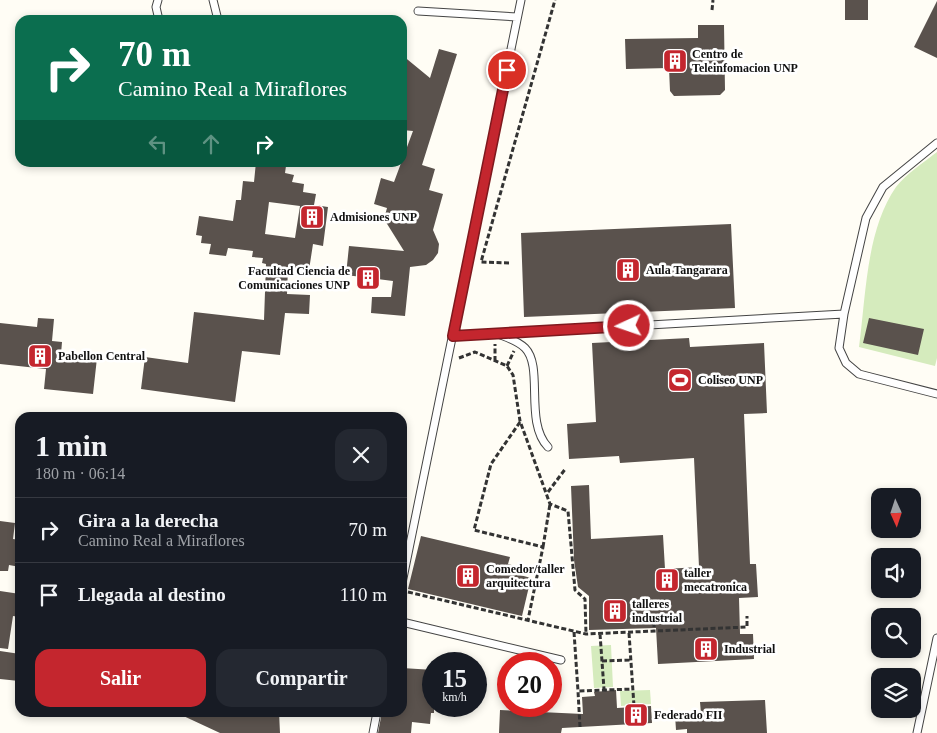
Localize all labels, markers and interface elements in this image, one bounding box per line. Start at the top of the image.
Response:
icon: right [35,35,100,100]
text: 70 m [118,35,191,74]
place label: Centro de Teleinfomacion UNP [692,47,798,75]
building icon: Centro de Teleinfomacion UNP [662,48,688,74]
pin [486,49,528,91]
icon: arrive [493,56,521,84]
text: Camino Real a Miraflores [118,76,347,101]
icon: left [144,130,172,158]
icon: ahead [197,130,225,158]
icon: right [250,130,278,158]
building icon: Admisiones UNP [299,204,325,230]
place label: Admisiones UNP [330,210,417,224]
building icon: Aula Tangarara [615,257,641,283]
place label: Aula Tangarara [646,263,728,277]
place label: Facultad Ciencia de Comunicaciones UNP [238,264,351,292]
building icon: Facultad Ciencia de Comunicaciones UNP [355,265,381,291]
position arrow [602,299,654,351]
building icon: Pabellon Central [27,343,53,369]
place label: Pabellon Central [58,349,146,363]
sports icon: Coliseo UNP [667,367,693,393]
place label: Coliseo UNP [698,373,763,387]
text: 1 min [35,429,108,462]
button: close [335,429,387,481]
text: 180 m · 06:14 [35,465,125,482]
north arrow [871,488,921,538]
map controls [871,488,921,718]
text: Gira a la derecha [78,510,219,531]
icon: right [35,516,63,544]
text: 70 m [348,519,387,540]
text: Camino Real a Miraflores [78,532,245,549]
button: sound [871,548,921,598]
place label: Comedor/taller arquitectura [486,562,565,590]
building icon: Comedor/taller arquitectura [455,563,481,589]
place label: taller mecatronica [684,566,747,594]
building icon: taller mecatronica [654,567,680,593]
icon: arrive [35,581,63,609]
text: Llegada al destino [78,584,226,605]
text: 110 m [340,584,387,605]
place label: talleres industrial [632,597,683,625]
building icon: talleres industrial [602,598,628,624]
button: search [871,608,921,658]
building icon: Industrial [693,636,719,662]
place label: Industrial [724,642,776,656]
button: Salir [35,649,206,707]
button: Compartir [216,649,387,707]
speed limit sign: 20 [497,652,562,717]
text: 15 [442,665,467,692]
button: layers [871,668,921,718]
text: km/h [442,690,467,704]
building icon: Federado FII [623,702,649,728]
place label: Federado FII [654,708,723,722]

